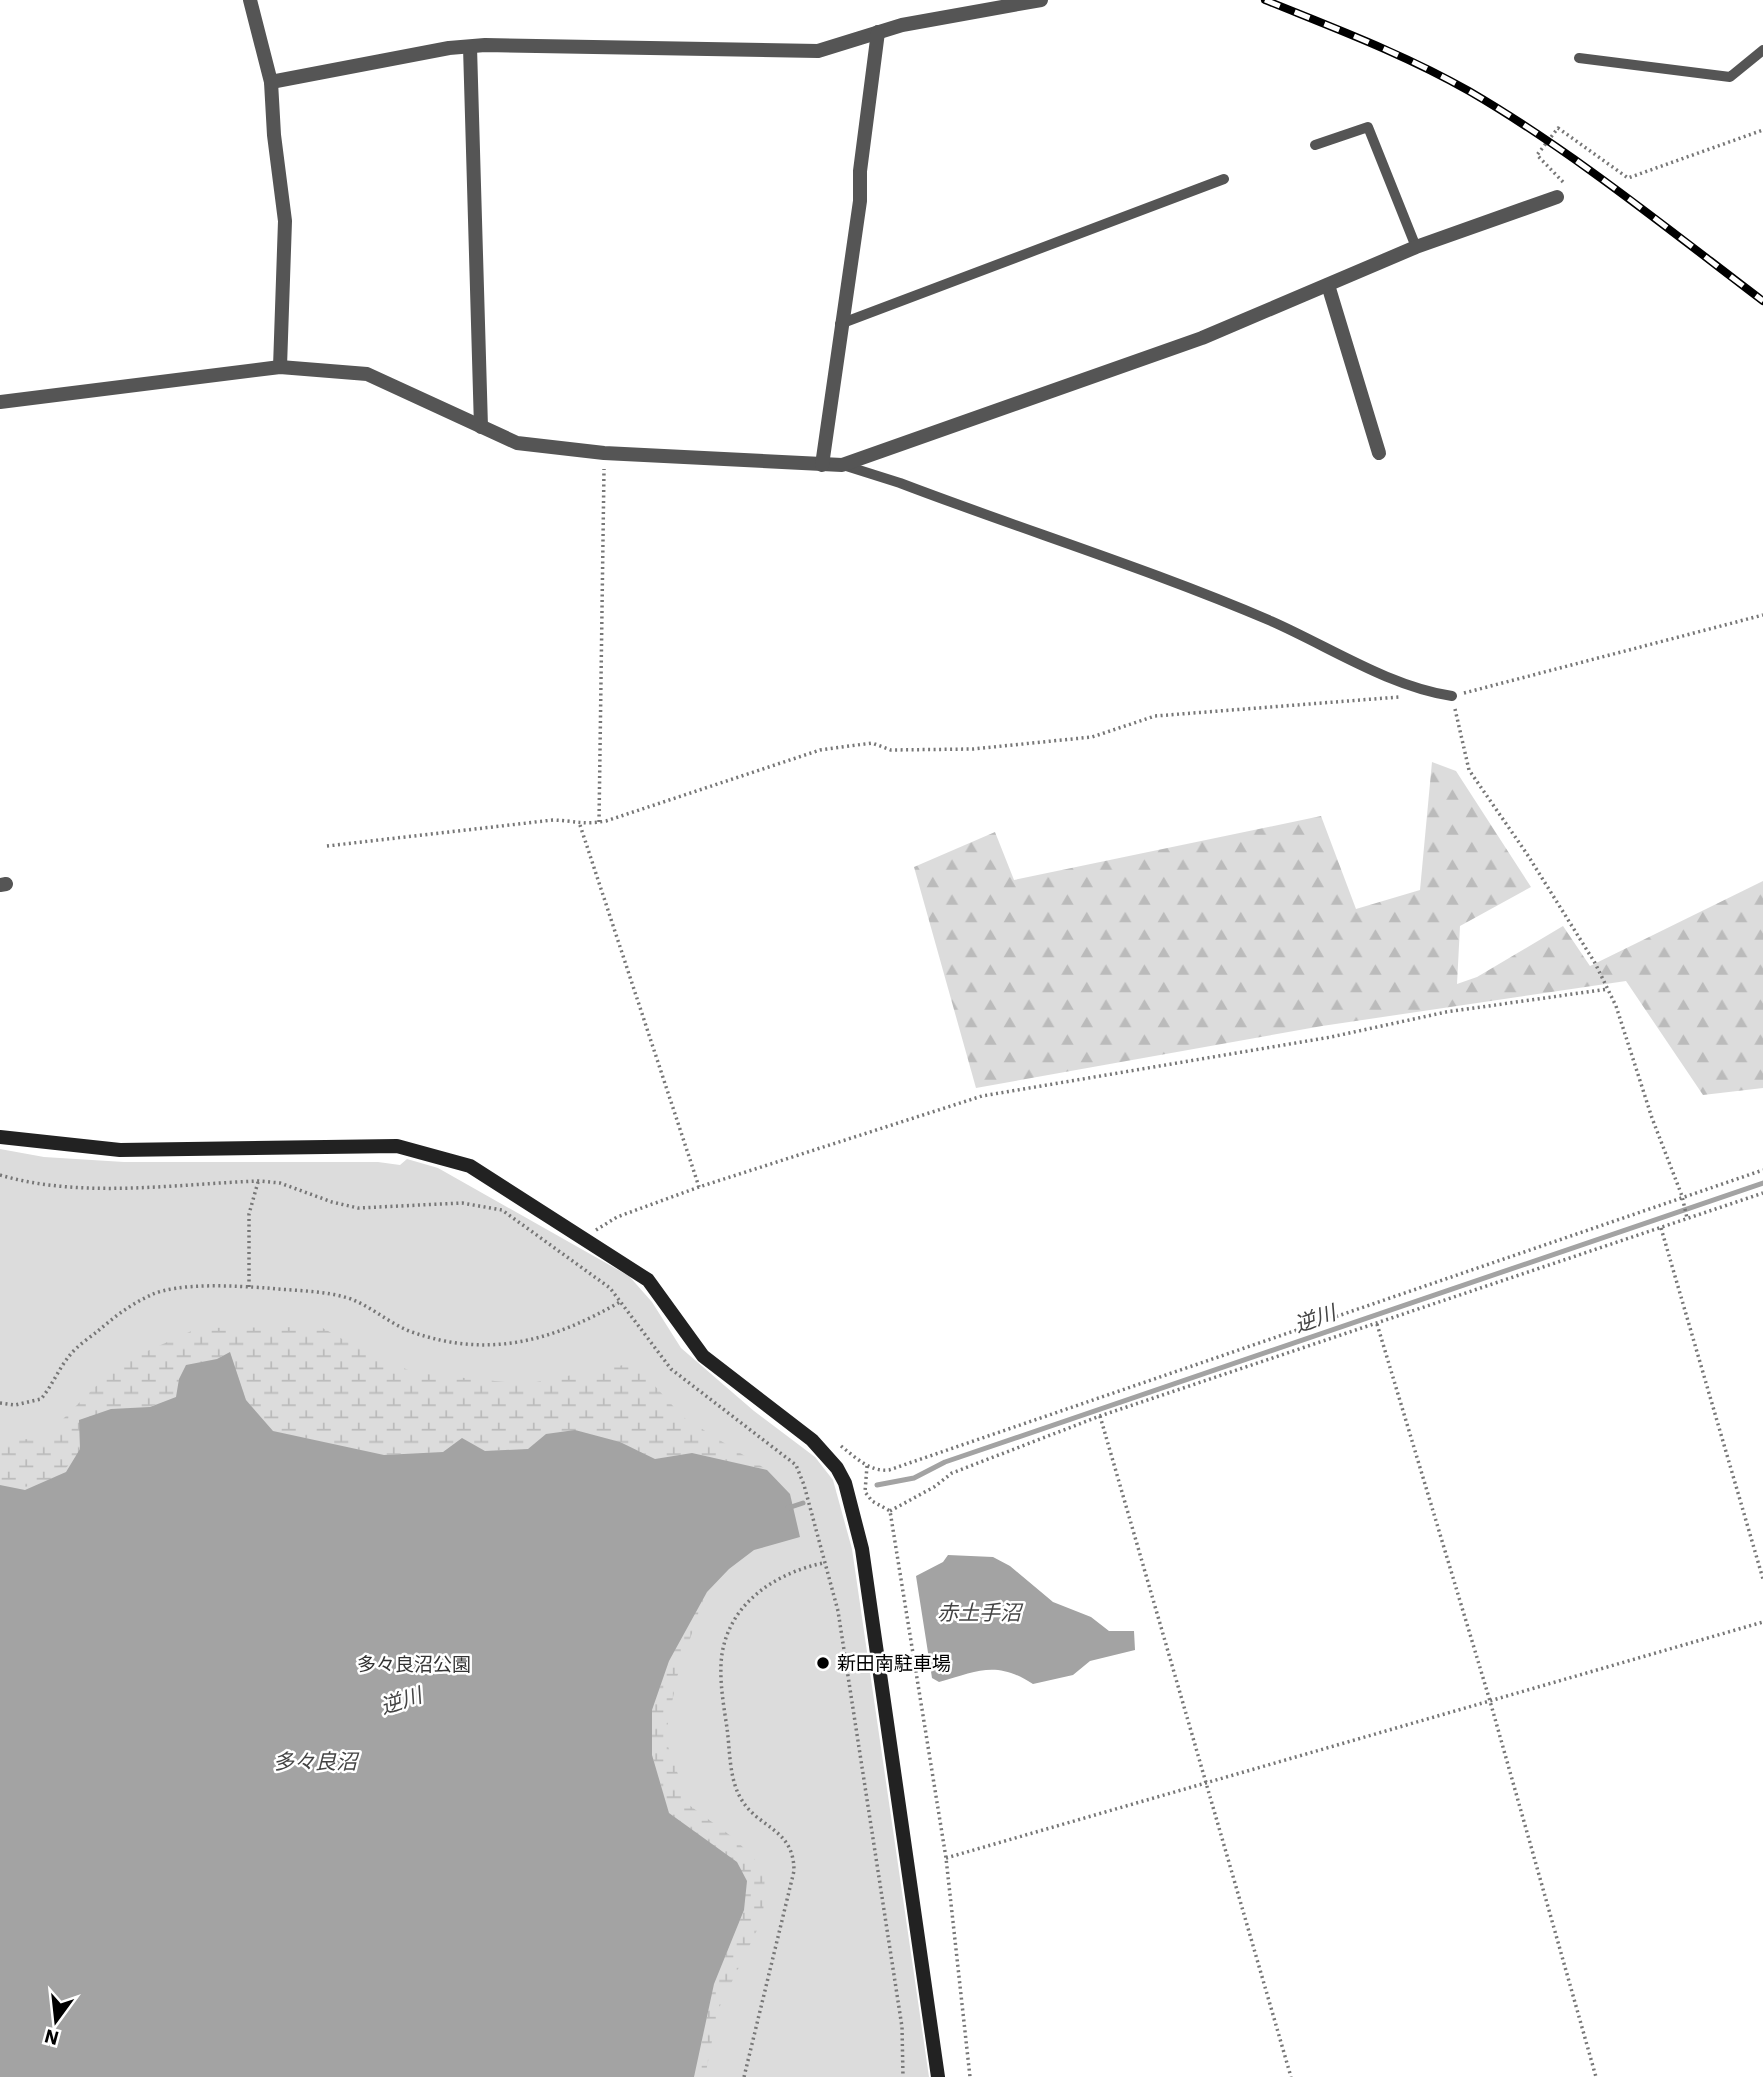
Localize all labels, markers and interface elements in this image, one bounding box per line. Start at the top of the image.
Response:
water label: 逆川 [1290,1297,1341,1338]
water label: 赤土手沼 [937,1598,1024,1626]
place label: 新田南駐車場 [837,1651,951,1675]
park label: 多々良沼公園 [357,1652,471,1676]
marker: 新田南駐車場 [815,1655,831,1671]
water label: 逆川 [376,1680,427,1720]
water label: 多々良沼 [273,1747,360,1775]
north arrow [21,1986,91,2056]
text: N [42,2024,61,2051]

